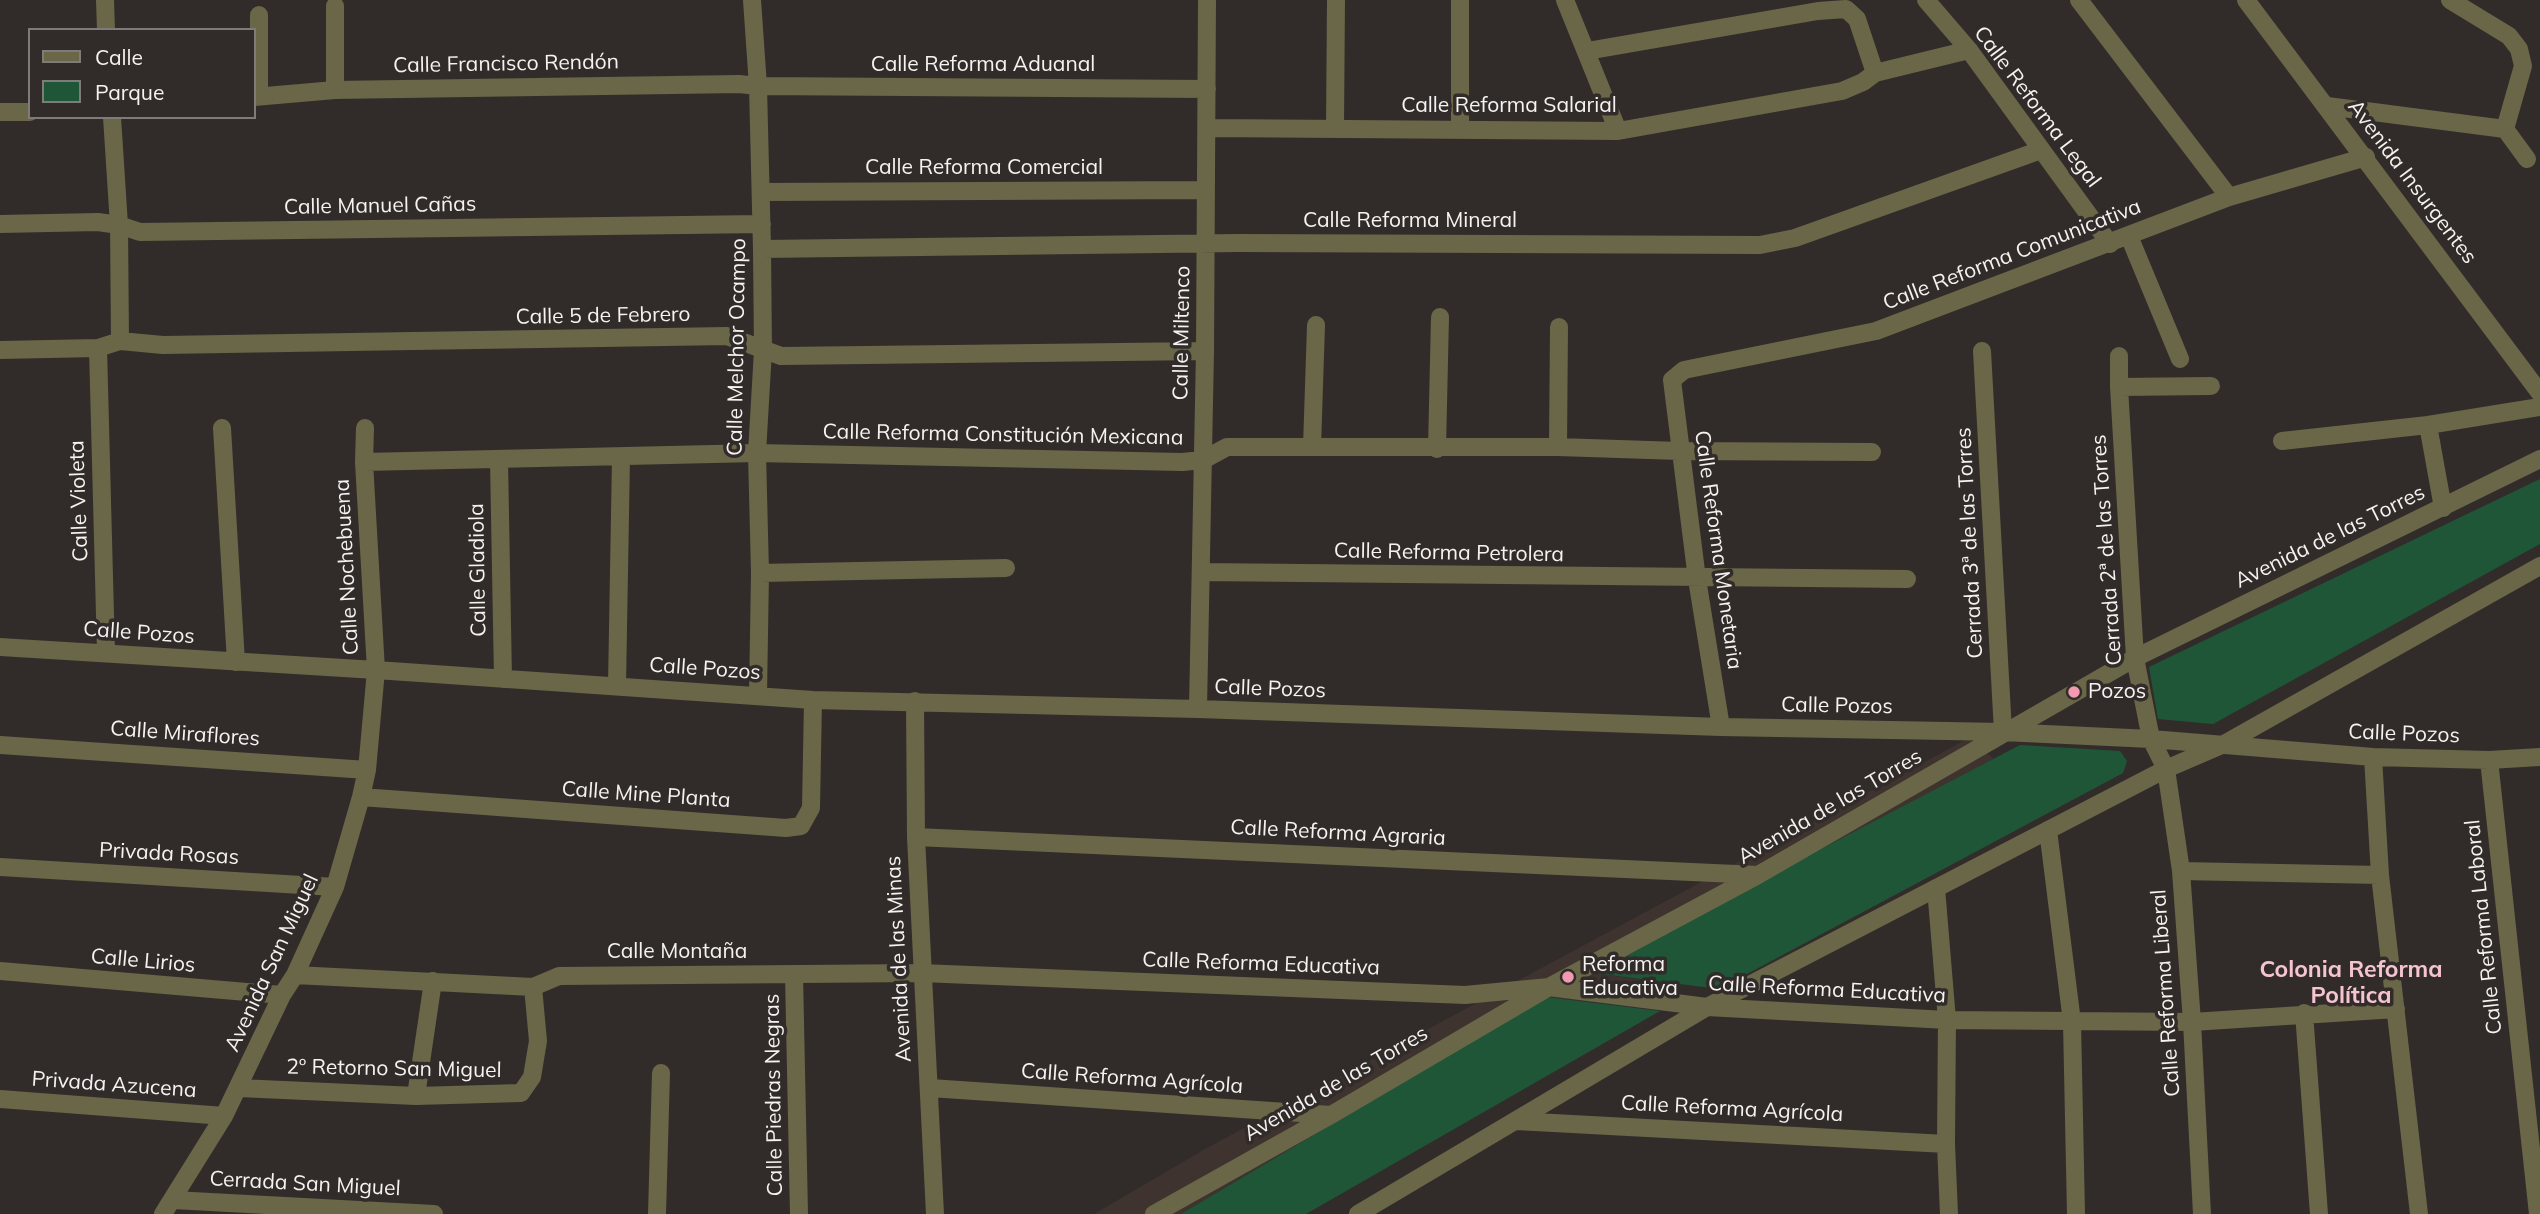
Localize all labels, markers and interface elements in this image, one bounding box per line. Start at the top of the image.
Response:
street label: Calle Reforma Legal [1968,21,2106,193]
legend [28,28,256,119]
text: Calle [95,44,143,70]
street label: Calle Francisco Rendón [393,49,619,79]
street label: Calle Reforma Aduanal [871,52,1095,78]
text: Parque [95,79,164,105]
street label: Calle Reforma Salarial [1401,93,1617,119]
street label: Avenida Insurgentes [2342,95,2482,269]
street label: Calle Reforma Comercial [865,155,1103,181]
street label: Calle Manuel Cañas [284,192,476,220]
street label: Calle Reforma Comunicativa [1879,194,2145,316]
street label: Calle Reforma Mineral [1303,208,1517,234]
street label: Calle Melchor Ocampo [723,238,751,456]
street label: Calle Miltenco [1168,265,1196,401]
street label: Calle 5 de Febrero [515,302,691,330]
street label: Calle Reforma Constitución Mexicana [822,419,1184,451]
street label: Cerrada 3ª de las Torres [1951,427,1989,659]
street label: Calle Reforma Monetaria [1689,429,1747,671]
street label: Cerrada 2ª de las Torres [2086,434,2128,666]
street label: Calle Violeta [64,440,94,562]
street label: Calle Nochebuena [330,478,364,656]
street label: Avenida de las Torres [2231,480,2429,594]
street label: Calle Gladiola [464,503,492,637]
street label: Calle Reforma Petrolera [1334,538,1564,568]
street label: Calle Pozos [82,617,196,649]
street label: Calle Pozos [648,653,762,685]
street label: Calle Pozos [1214,674,1326,704]
place label: Pozos [2088,679,2146,705]
marker: Pozos [2066,684,2082,700]
street label: Calle Pozos [1781,692,1893,720]
street label: Calle Miraflores [109,716,261,752]
street label: Calle Pozos [2348,719,2460,749]
street label: Avenida de las Torres [1734,744,1926,870]
street label: Calle Mine Planta [561,777,731,813]
street label: Calle Reforma Agraria [1230,815,1446,851]
street label: Calle Reforma Laboral [2460,818,2508,1036]
street label: Privada Rosas [98,838,240,870]
street label: Avenida de las Minas [881,855,917,1063]
street label: Avenida San Miguel [220,870,324,1056]
street label: Calle Reforma Liberal [2146,889,2186,1097]
street label: Calle Montaña [607,939,747,965]
street label: Calle Lirios [90,944,196,978]
street label: Calle Reforma Educativa [1142,947,1380,981]
place label: Reforma Educativa [1582,952,1678,1002]
district label: Colonia Reforma Política [2260,956,2442,1010]
marker: Reforma Educativa [1560,969,1576,985]
street label: Calle Reforma Educativa [1708,971,1946,1009]
street label: Calle Piedras Negras [760,994,788,1196]
street label: Avenida de las Torres [1240,1021,1432,1147]
street label: 2º Retorno San Miguel [286,1055,502,1083]
street label: Calle Reforma Agrícola [1020,1059,1244,1099]
street label: Privada Azucena [31,1067,197,1103]
street label: Calle Reforma Agrícola [1620,1091,1844,1127]
street label: Cerrada San Miguel [209,1166,401,1202]

